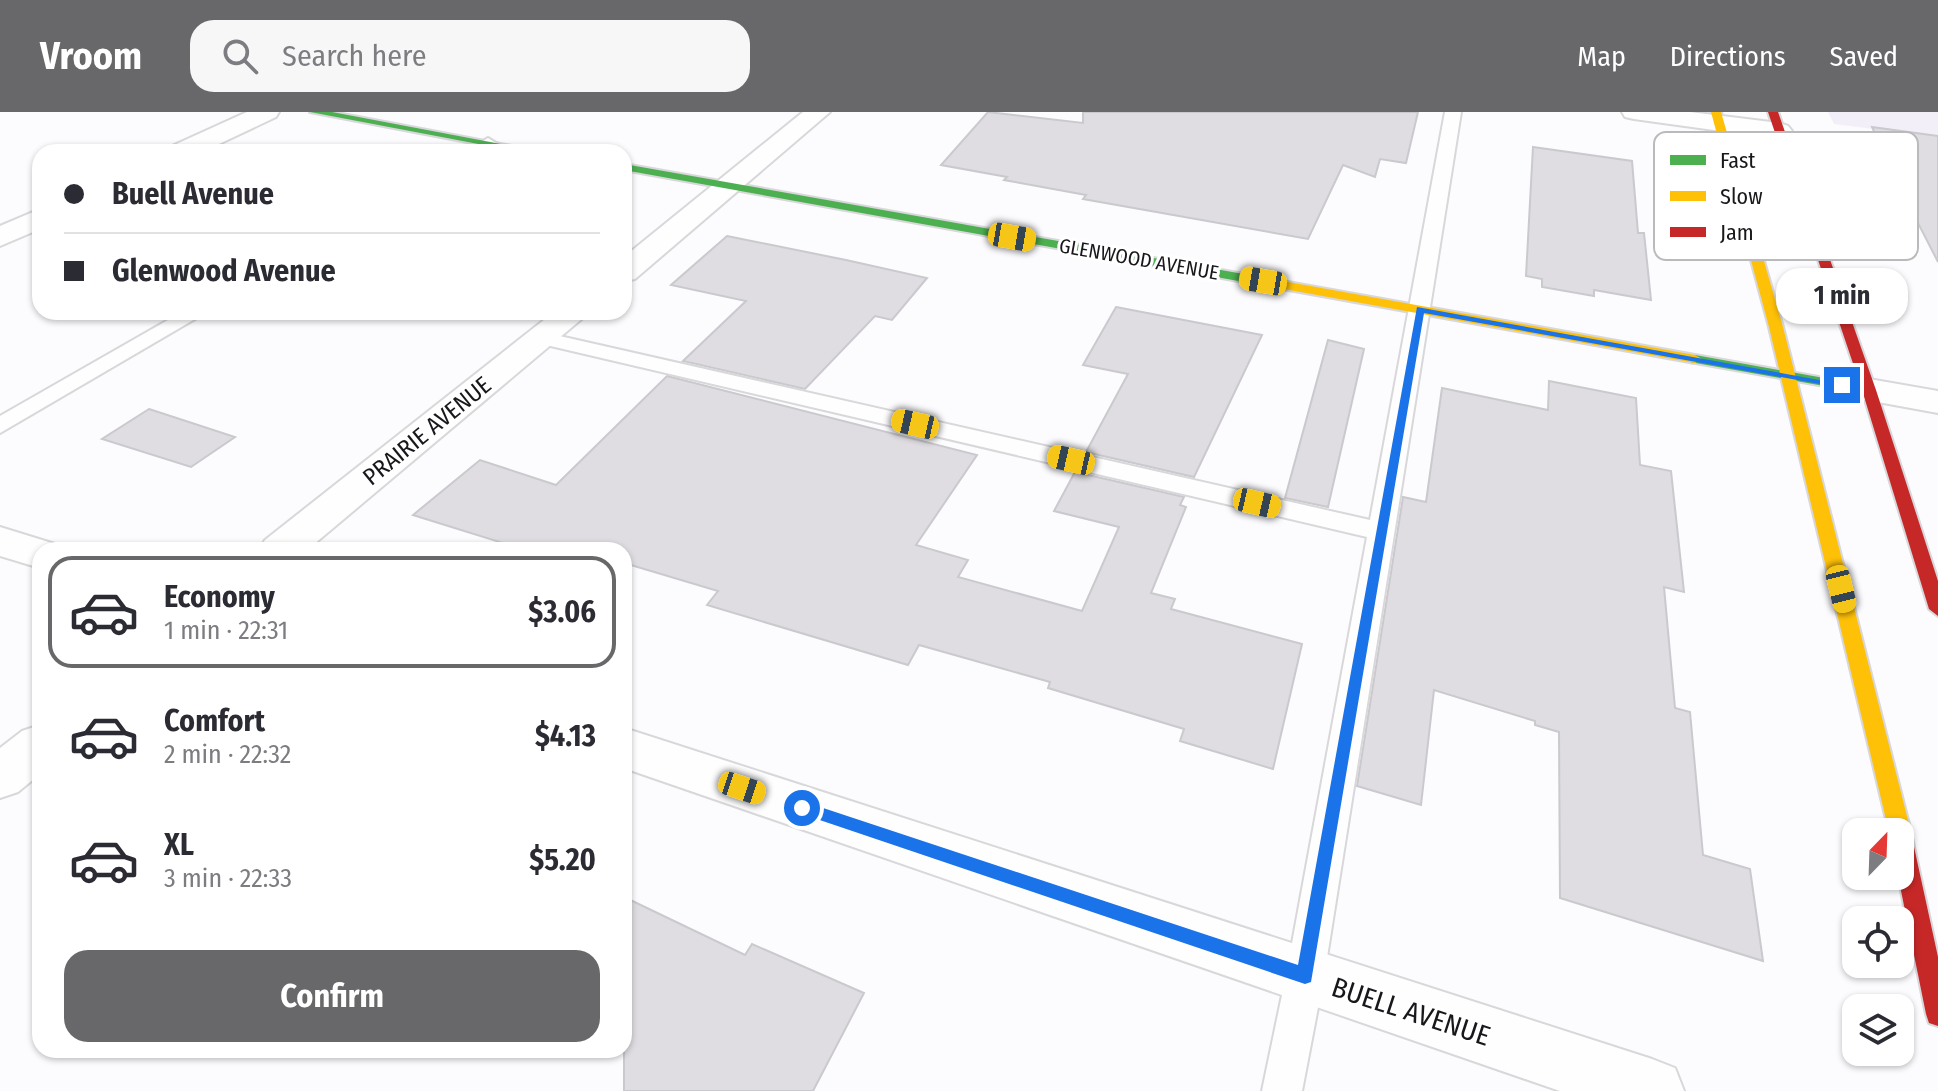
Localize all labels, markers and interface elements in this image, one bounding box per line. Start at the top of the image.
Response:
search box [190,20,750,92]
text: Vroom [40,33,142,79]
icon: search [218,34,262,78]
text: Search here [282,38,427,74]
text: Map [1577,40,1626,73]
text: Directions [1670,40,1786,73]
text: Saved [1830,40,1898,73]
legend [1654,132,1918,260]
text: Fast [1720,147,1756,174]
text: Buell Avenue [112,176,274,212]
text: Slow [1720,183,1763,210]
text: Jam [1720,219,1754,246]
car [986,221,1038,253]
street label: GLENWOOD AVENUE [1057,233,1221,285]
text: Glenwood Avenue [112,253,336,289]
car [1237,265,1289,297]
callout: 1 min [1776,269,1908,325]
text: 1 min [1814,280,1870,311]
route end [1824,367,1860,403]
street label: PRAIRIE AVENUE [357,371,497,491]
car [889,407,941,441]
car [1045,443,1097,477]
car [1231,486,1283,520]
car [1824,563,1858,615]
icon: car [68,576,140,648]
text: Economy [164,579,275,615]
text: $3.06 [528,594,596,630]
text: 1 min · 22:31 [164,615,288,646]
icon: car [68,700,140,772]
text: Comfort [164,703,265,739]
text: $4.13 [535,718,596,754]
text: 2 min · 22:32 [164,739,291,770]
car [715,769,769,807]
route start [784,790,820,826]
north arrow [1842,818,1914,890]
map controls [1842,818,1914,1066]
icon: car [68,824,140,896]
text: XL [164,827,194,863]
text: $5.20 [529,842,596,878]
text: 3 min · 22:33 [164,863,292,894]
button: locate [1842,906,1914,978]
button: Confirm [64,950,600,1042]
street label: BUELL AVENUE [1327,970,1494,1053]
button: layers [1842,994,1914,1066]

